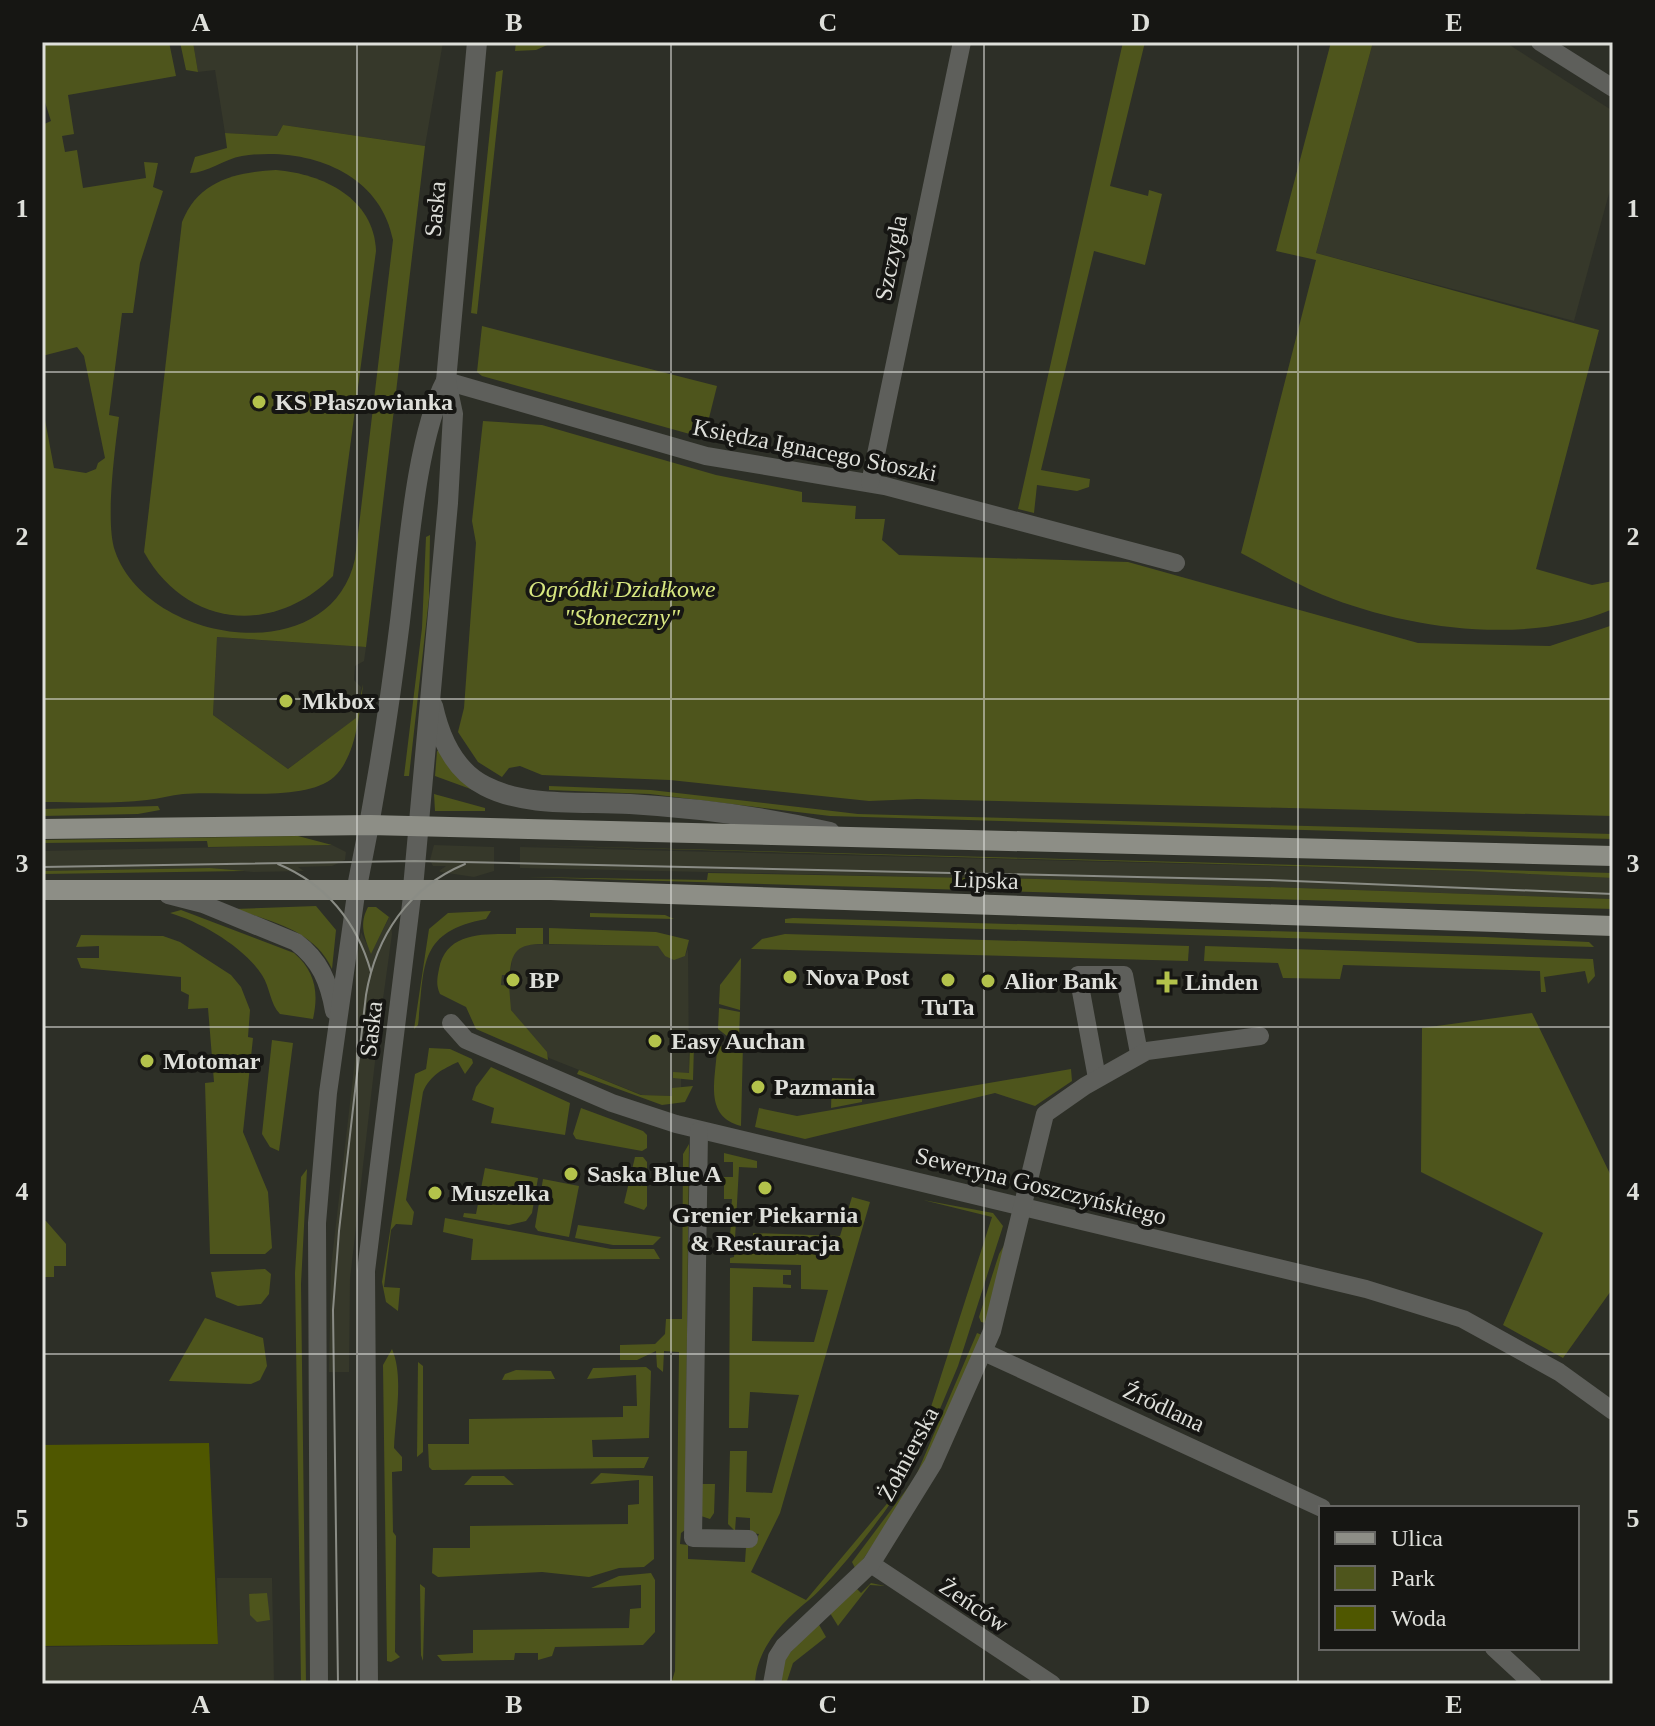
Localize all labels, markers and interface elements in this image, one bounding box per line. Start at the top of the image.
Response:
text: A [192,8,211,37]
text: B [505,8,523,37]
text: C [819,8,837,37]
text: D [1132,8,1150,37]
text: E [1445,8,1463,37]
street label: Saska [420,180,450,238]
text: 1 [16,194,29,223]
text: 1 [1627,194,1640,223]
street label: Szczygla [870,213,912,303]
place label: KS Płaszowianka [275,389,453,415]
marker: KS Płaszowianka [250,393,268,411]
street label: Księdza Ignacego Stoszki [691,414,939,486]
text: 2 [16,522,29,551]
text: 2 [1627,522,1640,551]
park label: Ogródki Działkowe "Słoneczny" [528,576,716,630]
place label: Mkbox [302,688,375,714]
marker: Mkbox [277,692,295,710]
text: 3 [16,849,29,878]
text: 3 [1627,849,1640,878]
street label: Lipska [953,866,1019,894]
place label: Nova Post [806,964,909,990]
place label: BP [529,967,560,993]
marker: Nova Post [781,968,799,986]
place label: Alior Bank [1004,968,1118,994]
place label: Linden [1185,969,1258,995]
marker: BP [504,971,522,989]
marker: TuTa [939,971,957,989]
marker: Linden [1156,971,1178,993]
marker: Alior Bank [979,972,997,990]
place label: TuTa [922,994,974,1020]
street label: Saska [355,999,387,1058]
place label: Easy Auchan [671,1028,805,1054]
marker: Easy Auchan [646,1032,664,1050]
place label: Motomar [163,1048,261,1074]
marker: Motomar [138,1052,156,1070]
place label: Pazmania [774,1074,875,1100]
marker: Pazmania [749,1078,767,1096]
street label: Seweryna Goszczyńskiego [913,1142,1169,1230]
place label: Saska Blue A [587,1161,722,1187]
marker: Saska Blue A [562,1165,580,1183]
text: 4 [16,1177,29,1206]
text: 4 [1627,1177,1640,1206]
marker: Grenier Piekarnia & Restauracja [756,1179,774,1197]
place label: Muszelka [451,1180,550,1206]
marker: Muszelka [426,1184,444,1202]
place label: Grenier Piekarnia & Restauracja [672,1202,858,1256]
street label: Źródlana [1119,1377,1209,1437]
street label: Żołnierska [872,1402,944,1505]
text: 5 [16,1504,29,1533]
text: 5 [1627,1504,1640,1533]
legend [1319,1506,1579,1650]
text: Ulica [1391,1525,1443,1551]
text: Park [1391,1565,1435,1591]
street label: Żeńców [935,1573,1014,1638]
text: Woda [1391,1605,1447,1631]
text: A [192,1690,211,1719]
text: B [505,1690,523,1719]
text: C [819,1690,837,1719]
text: D [1132,1690,1150,1719]
text: E [1445,1690,1463,1719]

